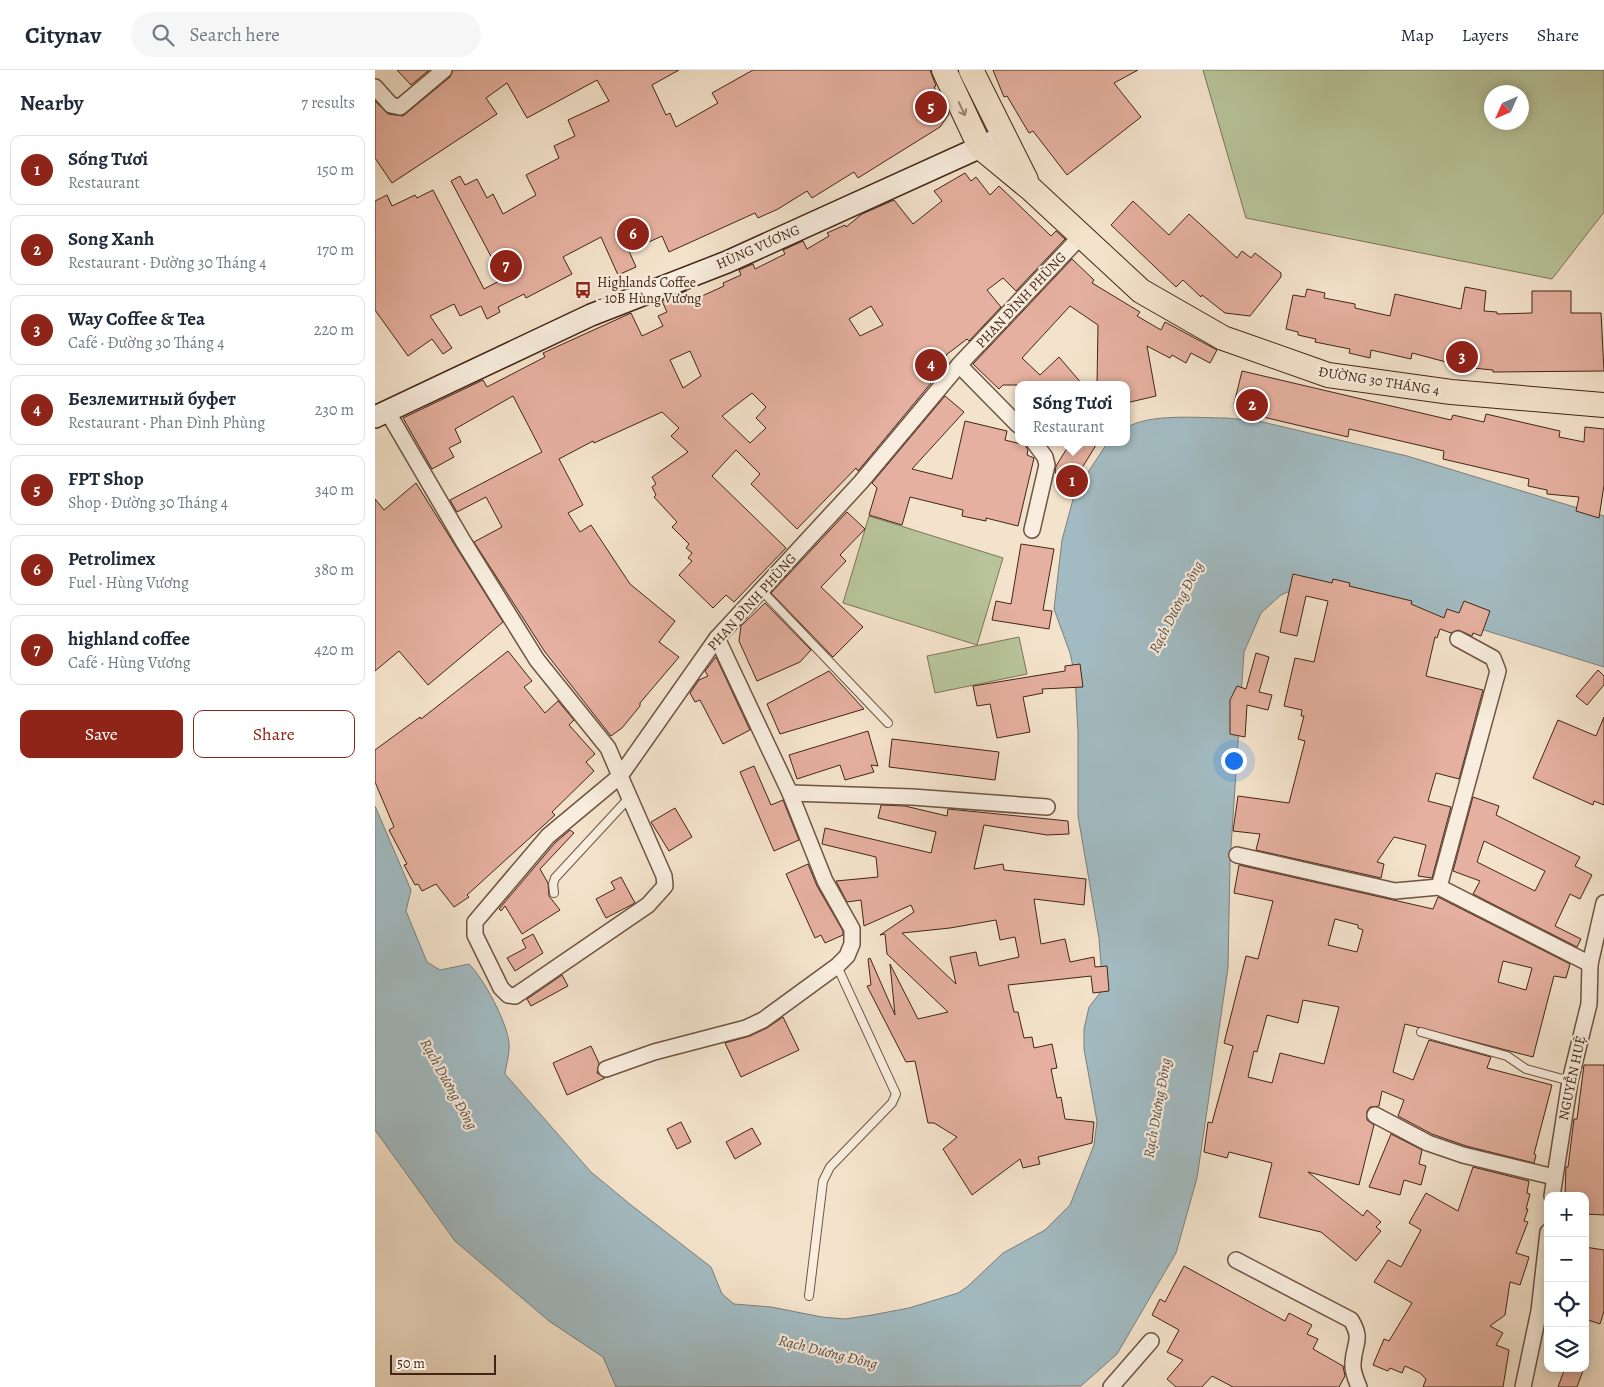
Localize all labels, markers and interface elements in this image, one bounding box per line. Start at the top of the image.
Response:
search box [131,12,481,57]
text: Citynav [25,19,101,51]
icon: search [149,21,177,49]
text: Search here [189,22,280,48]
text: Map [1401,23,1434,47]
text: Layers [1462,23,1509,47]
text: Share [1537,23,1579,47]
north arrow [1484,85,1529,130]
pin: 5 [915,88,947,126]
text: Nearby [20,89,83,117]
text: 7 results [301,92,355,114]
one-way arrow [957,101,967,116]
text: Sống Tươi [68,146,148,172]
text: 1 [34,159,40,181]
text: 150 m [317,159,354,181]
text: Restaurant [68,172,140,194]
pin: 6 [617,215,649,253]
street label: HÙNG VƯƠNG [713,220,803,274]
text: Song Xanh [68,226,154,252]
text: 2 [33,239,41,261]
text: 170 m [317,239,354,261]
pin: 7 [490,247,522,285]
street label: PHAN ĐÌNH PHÙNG [971,248,1071,352]
text: Restaurant · Đường 30 Tháng 4 [68,252,267,274]
place label: Highlands Coffee - 10B Hùng Vương [597,273,701,308]
bus stop icon: Highlands Coffee - 10B Hùng Vương [573,280,593,300]
text: Way Coffee & Tea [68,306,205,332]
text: 3 [34,319,40,341]
text: 220 m [314,319,354,341]
text: Café · Đường 30 Tháng 4 [68,332,224,354]
pin: 3 [1446,338,1478,376]
pin: 4 [915,346,947,384]
street label: ĐƯỜNG 30 THÁNG 4 [1317,362,1441,400]
popup [1015,381,1130,446]
text: Безлемитный буфет [68,386,236,412]
pin: 2 [1236,386,1268,424]
text: Sống Tươi [1032,390,1113,416]
text: 4 [33,399,41,421]
text: 230 m [315,399,354,421]
text: Restaurant · Phan Đình Phùng [68,412,265,434]
text: Restaurant [1032,416,1104,438]
pin: 1 [1056,462,1088,500]
text: FPT Shop [68,466,144,492]
text: 5 [34,479,40,501]
text: 340 m [315,479,354,501]
text: Shop · Đường 30 Tháng 4 [68,492,228,514]
text: Petrolimex [68,546,155,572]
street label: PHAN ĐÌNH PHÙNG [703,549,801,655]
water label: Rạch Dương Đông [1144,557,1208,657]
text: 6 [33,559,41,581]
text: 380 m [315,559,354,581]
text: Fuel · Hùng Vương [68,572,189,594]
text: highland coffee [68,626,190,652]
text: 7 [34,639,40,661]
text: 420 m [314,639,354,661]
text: Café · Hùng Vương [68,652,191,674]
button: Save [20,710,183,758]
button: Share [193,710,355,758]
your location [1221,748,1247,774]
street label: NGUYỄN HUỆ [1554,1034,1590,1122]
water label: Rạch Dương Đông [416,1035,482,1133]
water label: Rạch Dương Đông [1138,1056,1176,1160]
map controls [1544,1192,1589,1372]
button: + [1544,1192,1589,1237]
button: − [1544,1237,1589,1282]
button: locate [1544,1282,1589,1327]
button: layers [1544,1327,1589,1372]
water label: Rạch Dương Đông [776,1330,880,1374]
scale bar [390,1352,496,1375]
text: 50 m [397,1354,425,1373]

